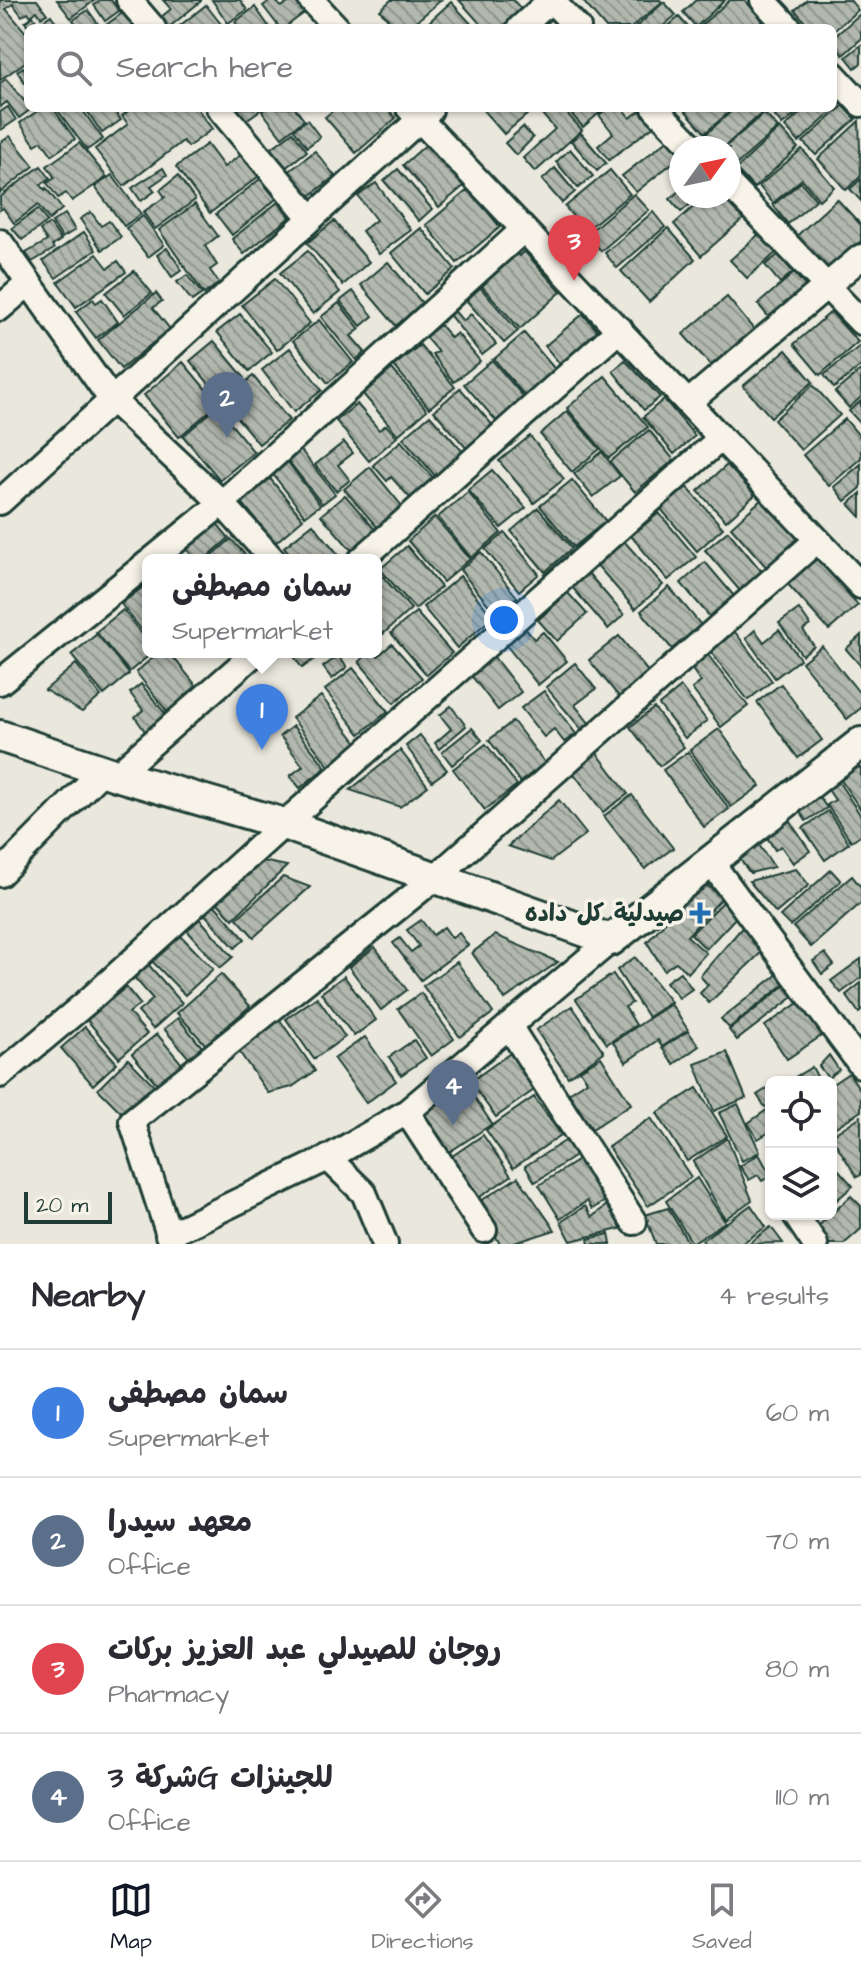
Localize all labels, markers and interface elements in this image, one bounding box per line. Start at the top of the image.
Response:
search box [24,24,837,112]
icon: search [52,46,96,90]
text: Search here [116,47,293,89]
north arrow [669,136,741,208]
pin: 3 [548,215,600,281]
pin: 2 [201,372,253,438]
popup [142,554,382,658]
text: سمان مصطفى [172,566,352,608]
your location [484,600,524,640]
text: Supermarket [172,613,333,649]
pin: 1 [236,684,288,750]
place label: صيدلية كل داده [525,897,684,931]
marker: صيدلية كل داده [691,904,709,922]
pin: 4 [427,1060,479,1126]
map controls [765,1076,837,1220]
button: locate [765,1076,837,1148]
button: layers [765,1148,837,1220]
scale bar [24,1188,112,1224]
text: 20 m [36,1190,88,1221]
text: Nearby [32,1272,146,1320]
text: 4 results [719,1278,829,1314]
text: سمان مصطفى [108,1373,288,1415]
text: 1 [56,1395,60,1431]
text: 60 m [766,1395,829,1431]
text: Supermarket [108,1420,269,1456]
text: معهد سيدرا [108,1501,252,1543]
text: 2 [51,1523,65,1559]
text: 70 m [766,1523,829,1559]
text: Office [108,1548,191,1584]
text: روجان للصيدلي عبد العزيز بركات [108,1629,501,1671]
text: 3 [51,1651,65,1687]
text: 80 m [765,1651,829,1687]
text: Pharmacy [108,1676,229,1712]
text: شركة 3G للجينزات [108,1757,333,1799]
text: 4 [49,1779,67,1815]
text: 110 m [775,1779,829,1815]
text: Office [108,1804,191,1840]
tab: Map [109,1878,153,1957]
tab: Directions [371,1878,474,1957]
tab: Saved [692,1878,752,1957]

